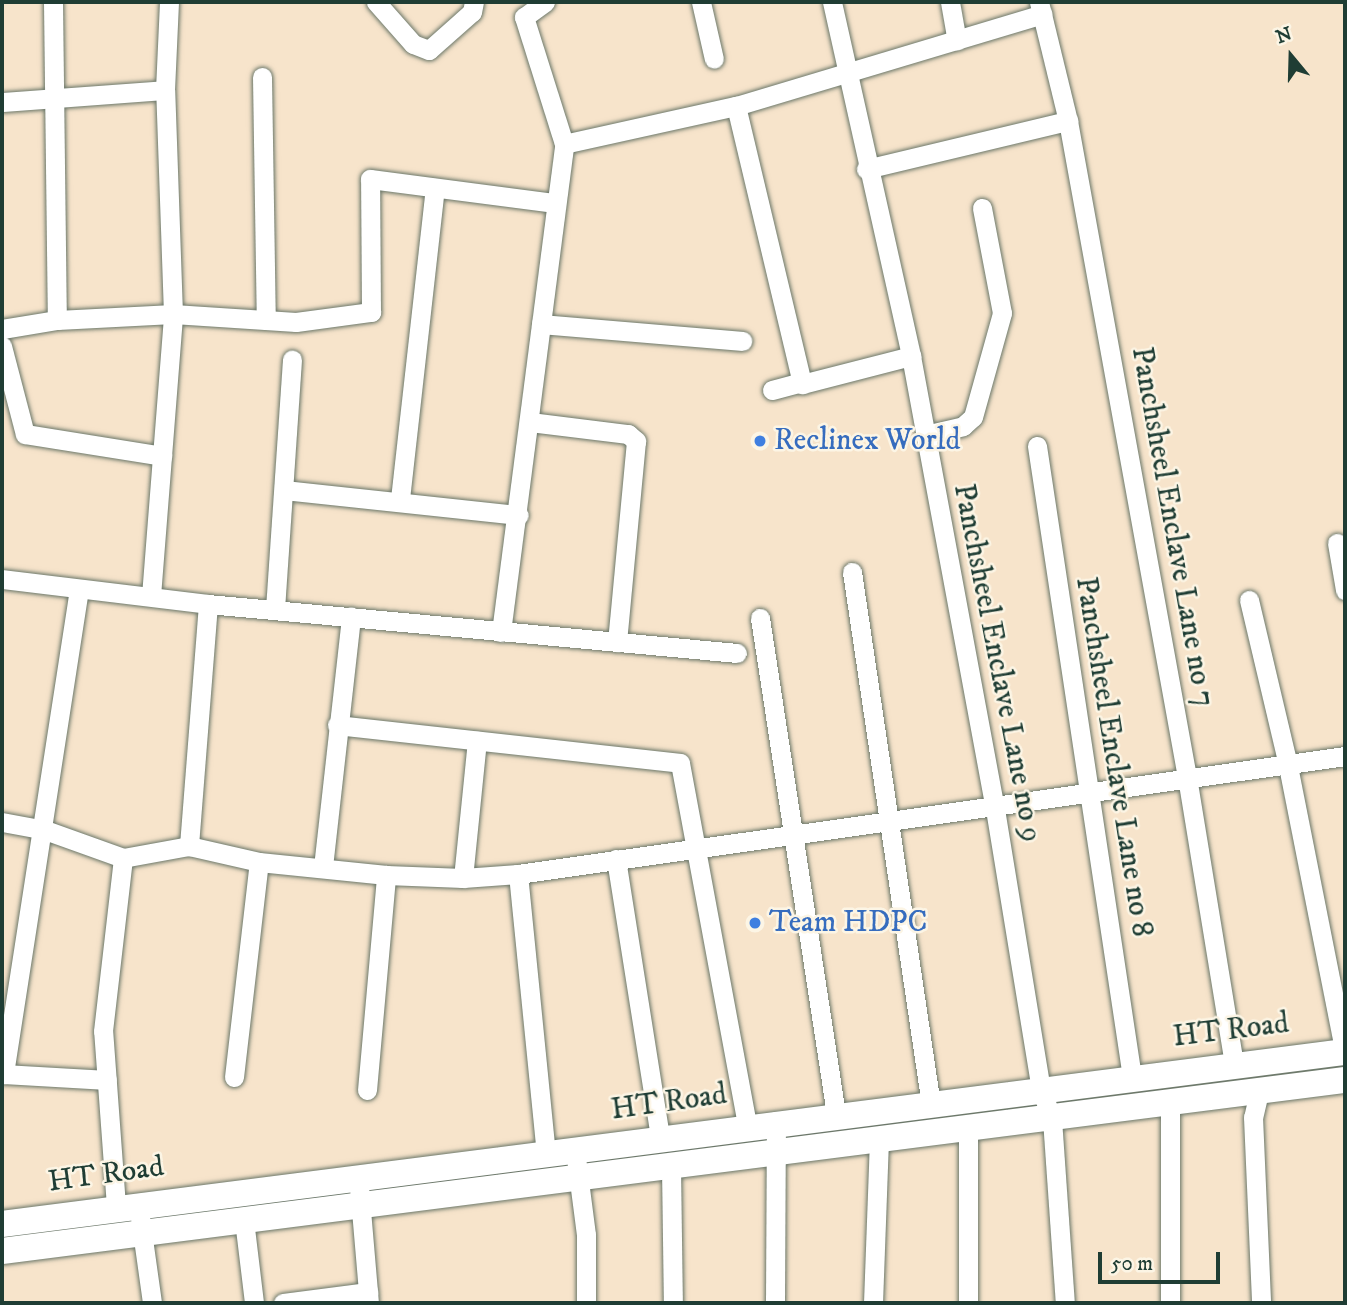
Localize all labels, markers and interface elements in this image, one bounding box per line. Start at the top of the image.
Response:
north arrow [1256,21,1326,91]
text: N [1273,22,1295,49]
street label: Panchsheel Enclave Lane no 7 [1123,344,1221,710]
place label: Reclinex World [774,423,961,459]
marker: Reclinex World [752,433,768,449]
street label: Panchsheel Enclave Lane no 9 [945,481,1049,845]
street label: Panchsheel Enclave Lane no 8 [1067,574,1159,940]
place label: Team HDPC [769,905,927,941]
marker: Team HDPC [747,915,763,931]
street label: HT Road [1171,1006,1291,1056]
street label: HT Road [609,1077,729,1129]
street label: HT Road [46,1149,166,1201]
scale bar [1102,1238,1224,1282]
text: 50 m [1111,1251,1153,1277]

